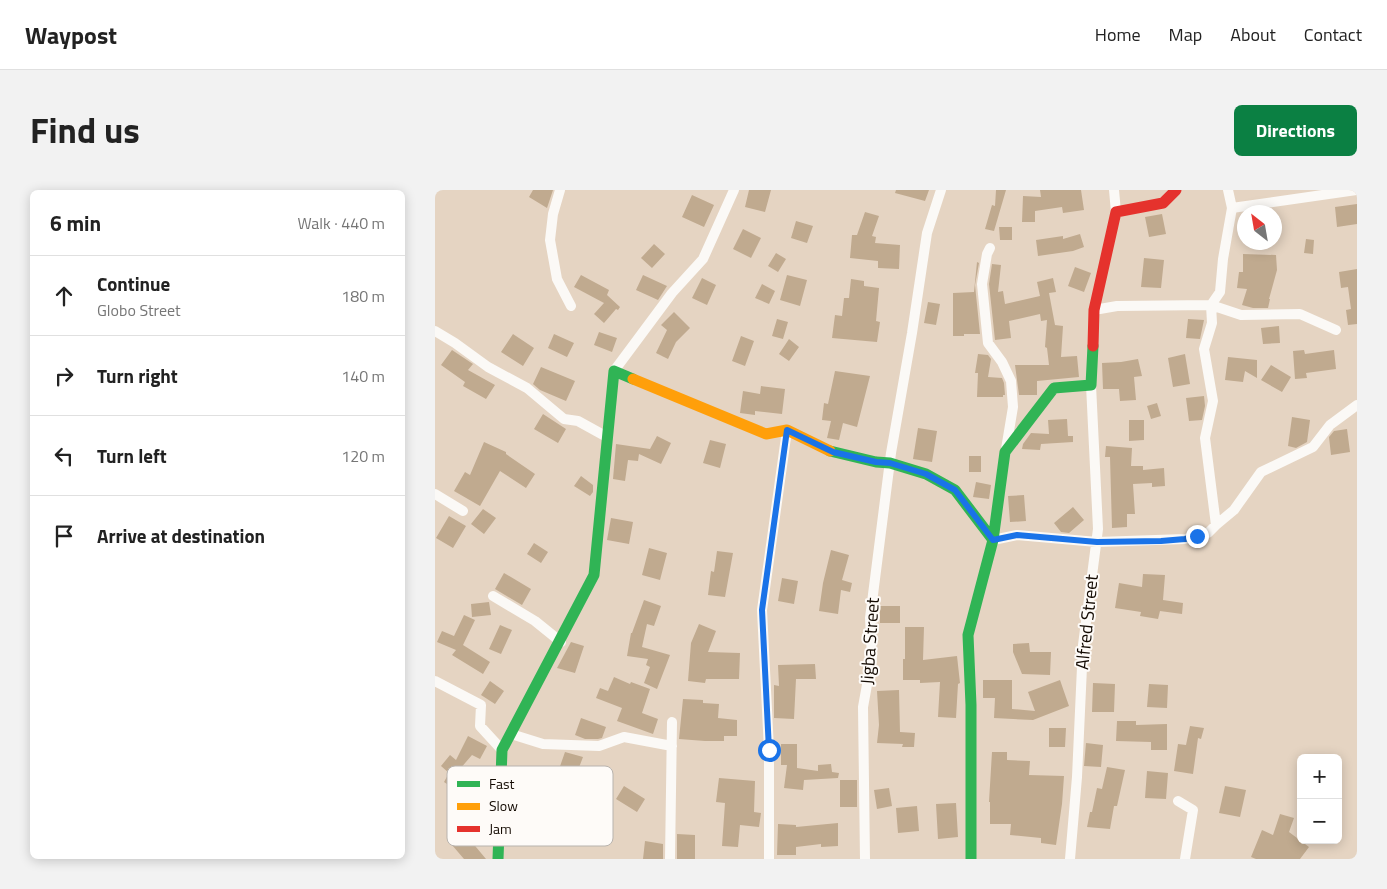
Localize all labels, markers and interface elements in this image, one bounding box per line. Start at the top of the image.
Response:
text: Waypost [25,17,117,53]
text: Home [1095,21,1141,48]
text: Map [1169,21,1202,48]
text: About [1230,21,1276,48]
text: Contact [1304,21,1362,48]
text: Find us [30,103,140,157]
button: Directions [1234,105,1357,156]
north arrow [1237,205,1282,250]
text: 6 min [50,207,101,239]
text: Walk · 440 m [297,211,385,235]
text: Continue [97,269,170,298]
icon: ahead [50,282,78,310]
text: 180 m [341,284,385,308]
text: Globo Street [97,298,181,322]
text: Turn right [97,361,178,390]
icon: right [50,362,78,390]
text: 140 m [341,364,385,388]
text: Turn left [97,441,167,470]
icon: left [50,442,78,470]
text: 120 m [341,444,385,468]
text: Arrive at destination [97,521,265,550]
icon: arrive [50,522,78,550]
route end [1186,525,1209,548]
street label: Alfred Street [1068,572,1105,671]
street label: Jigba Street [853,596,886,685]
route start [758,739,781,762]
map controls [1297,754,1342,844]
button: + [1297,754,1342,799]
legend [447,766,613,846]
text: Fast [489,773,514,794]
text: Slow [489,795,518,816]
button: − [1297,799,1342,844]
text: Jam [489,818,512,839]

